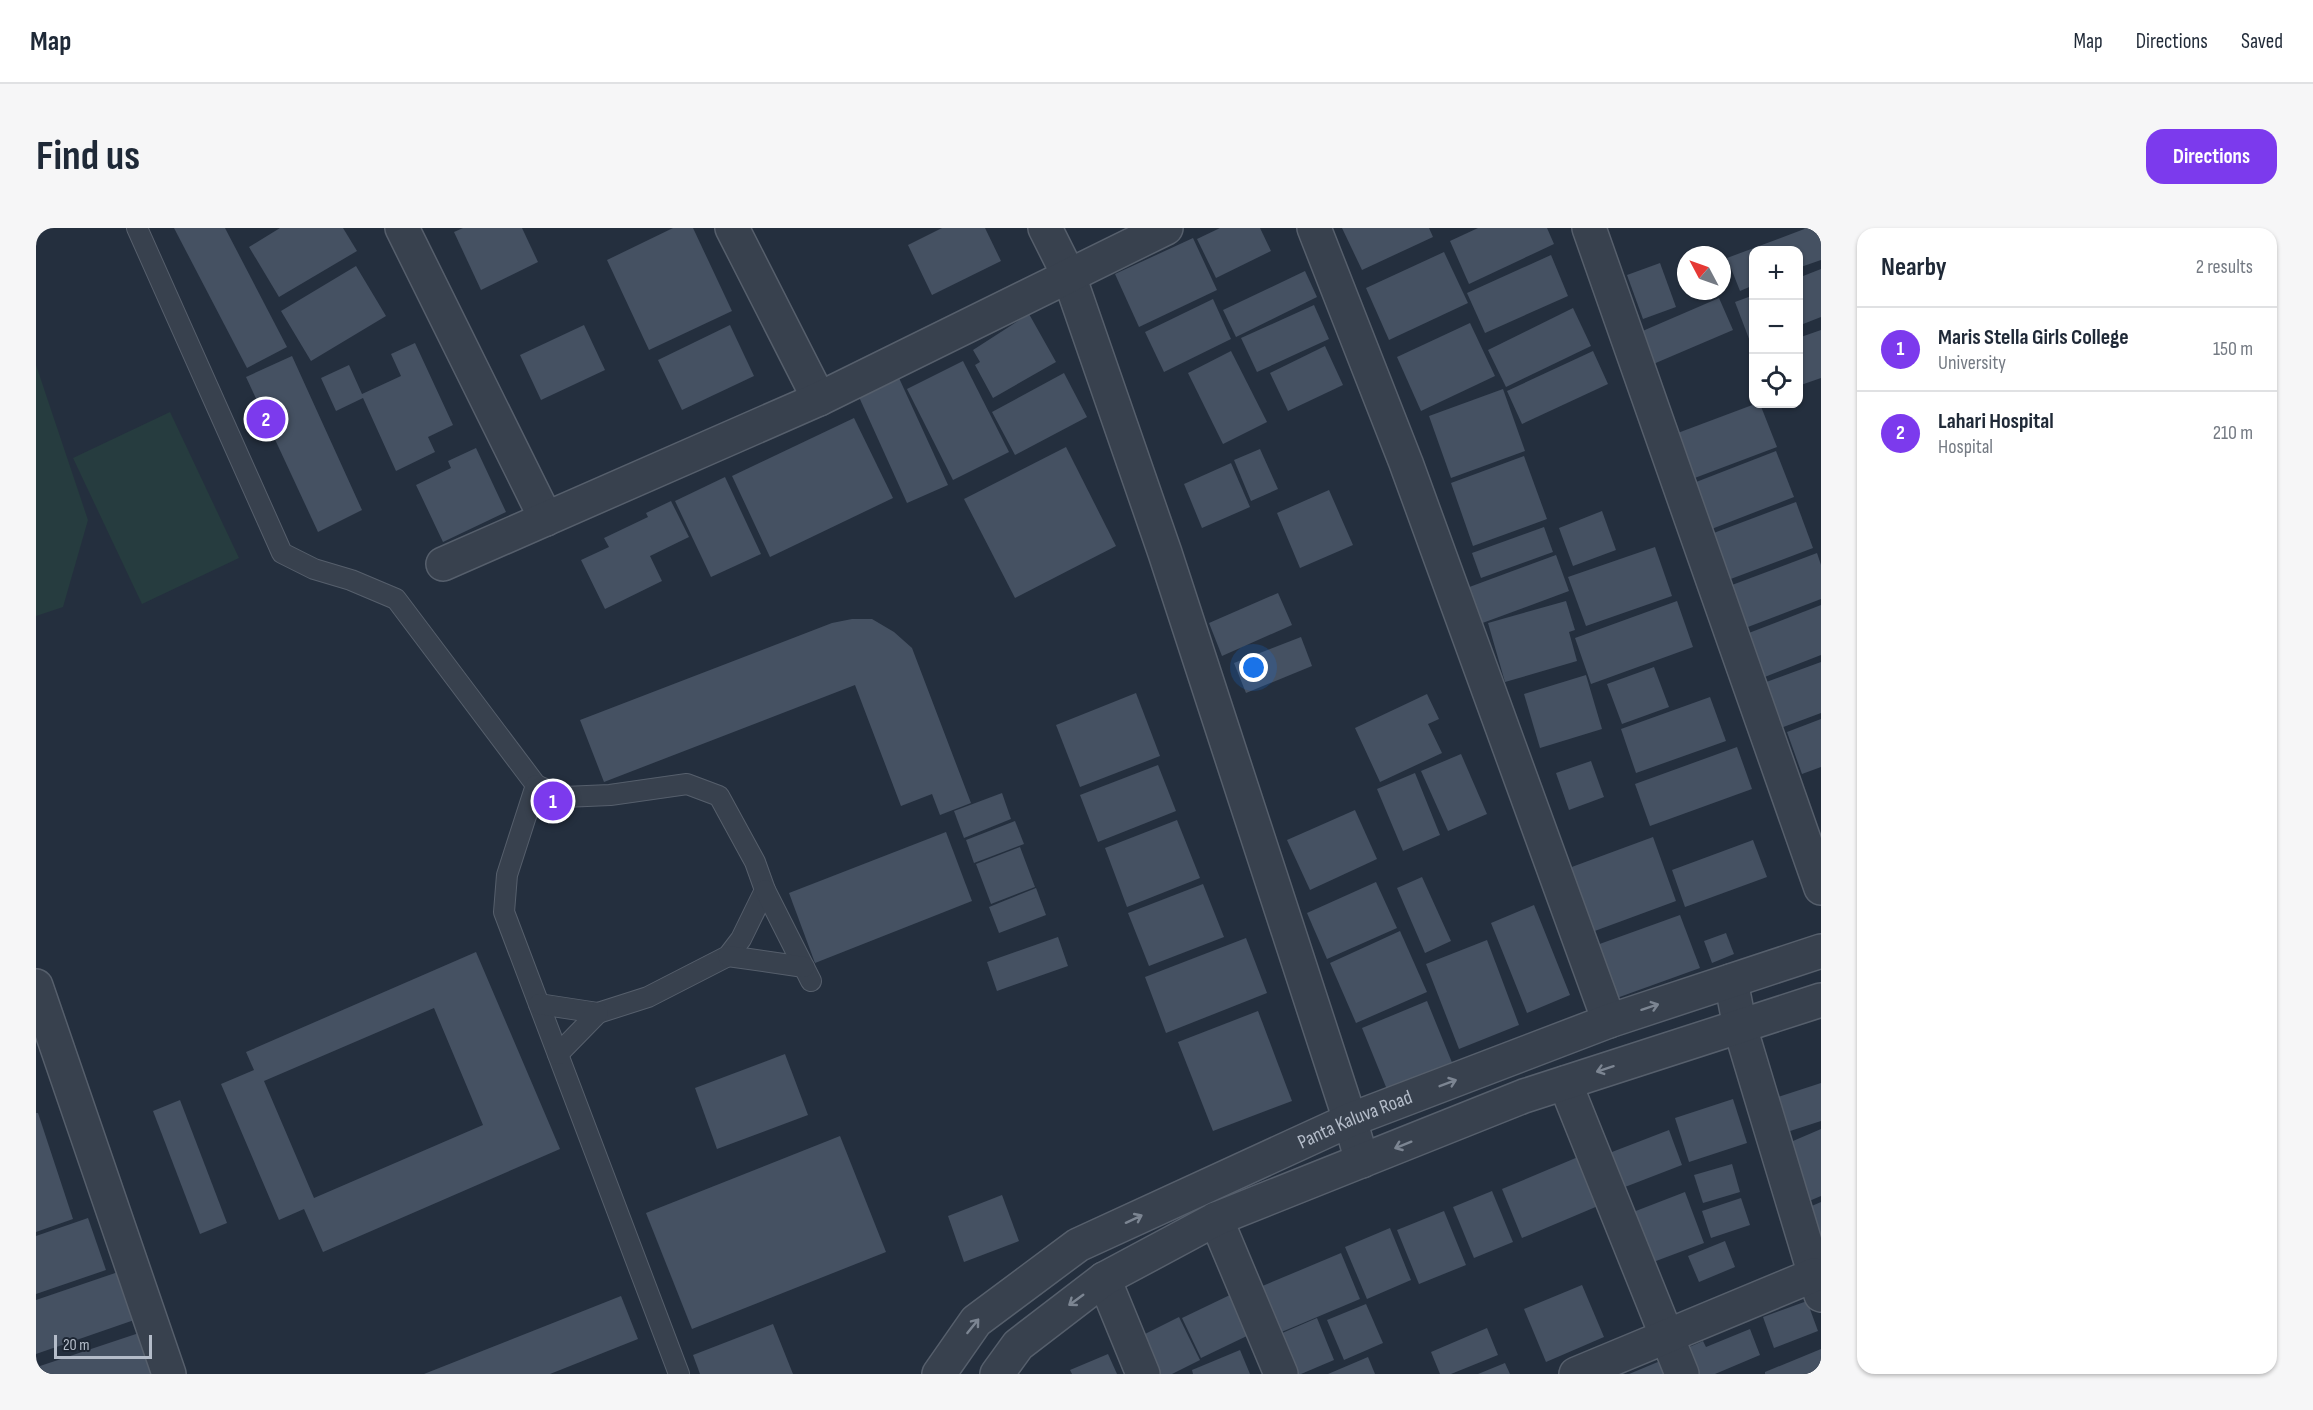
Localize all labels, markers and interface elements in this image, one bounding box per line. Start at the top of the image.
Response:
text: Map [30,25,71,58]
text: Map [2073,29,2103,54]
text: Directions [2136,29,2208,54]
text: Saved [2241,29,2283,54]
button: Directions [2146,129,2277,184]
text: Find us [36,131,140,182]
north arrow [1677,246,1731,300]
map controls [1749,246,1803,408]
button: + [1749,246,1803,300]
text: Nearby [1881,252,1947,283]
text: 2 results [2196,255,2253,279]
button: − [1749,300,1803,354]
text: Maris Stella Girls College [1938,324,2129,351]
text: 1 [1897,337,1904,361]
text: 150 m [2213,337,2253,361]
text: University [1938,351,2006,375]
button: locate [1749,354,1803,408]
pin: 2 [246,396,286,441]
text: Lahari Hospital [1938,408,2054,435]
text: 2 [1896,421,1905,445]
text: 210 m [2213,421,2253,445]
text: Hospital [1938,435,1993,459]
your location [1239,653,1268,682]
pin: 1 [534,778,572,824]
one-way arrow [1640,1001,1659,1012]
one-way arrow [1596,1064,1615,1075]
one-way arrow [1438,1077,1457,1088]
street label: Panta Kaluva Road [1294,1085,1416,1154]
one-way arrow [1394,1140,1413,1151]
one-way arrow [1125,1213,1143,1225]
one-way arrow [1069,1293,1085,1306]
one-way arrow [966,1318,979,1334]
scale bar [54,1332,152,1360]
text: 20 m [63,1336,90,1355]

